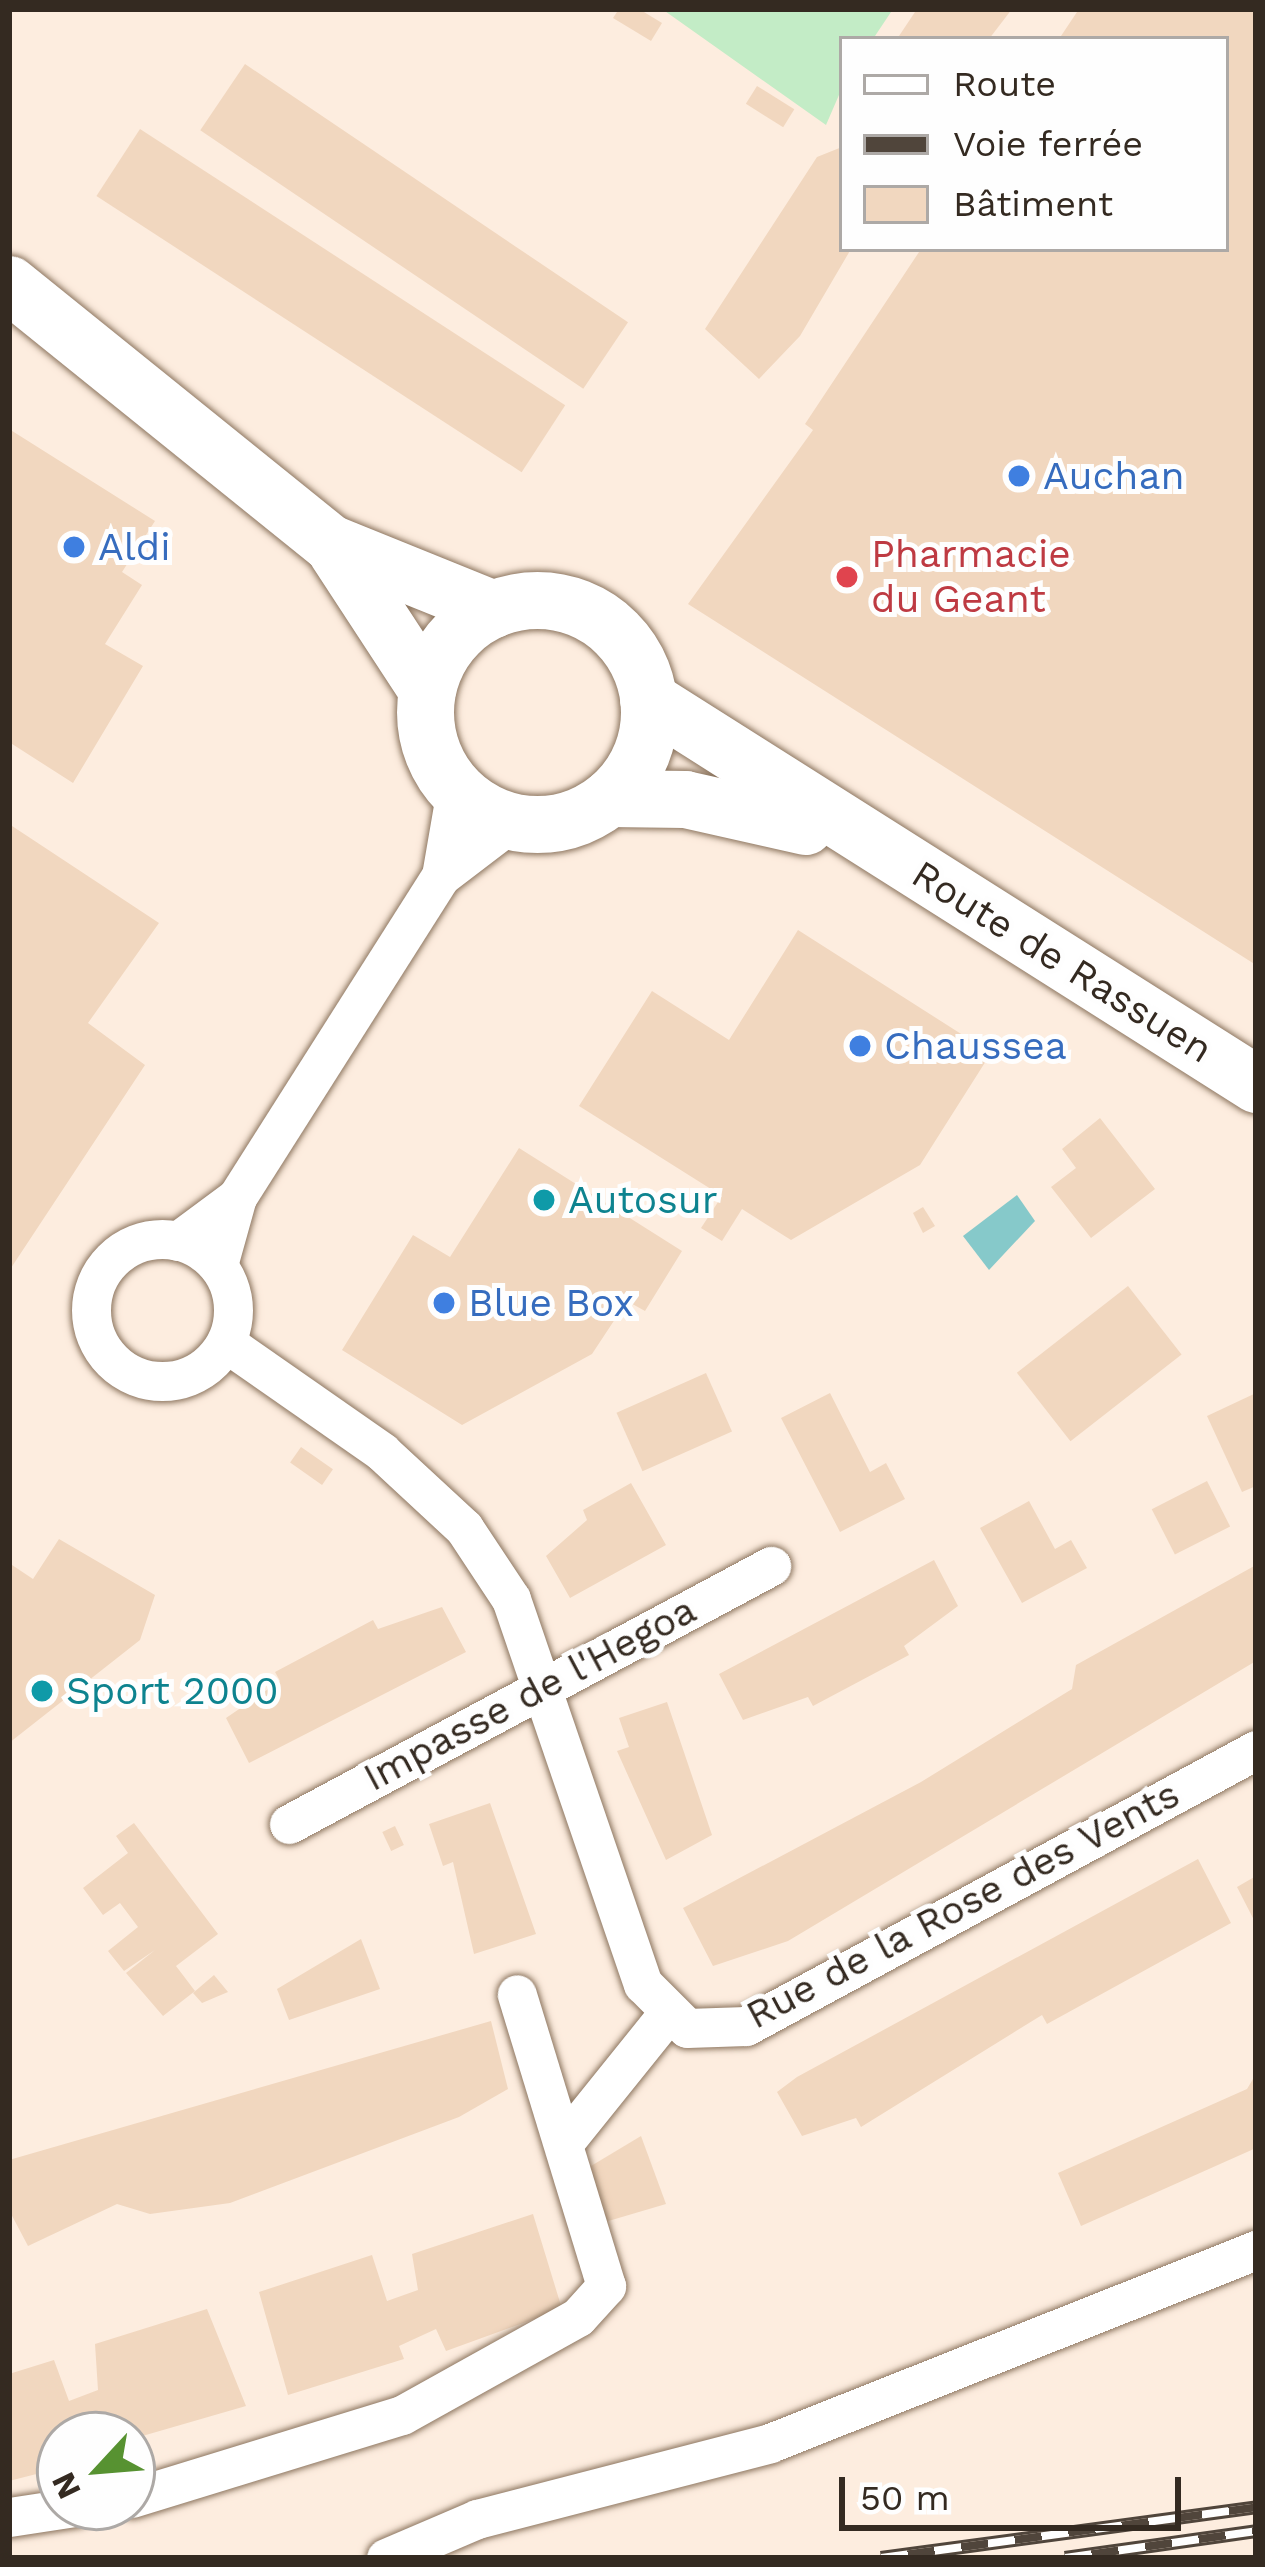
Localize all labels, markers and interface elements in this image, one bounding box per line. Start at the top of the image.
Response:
legend [839,36,1229,252]
text: Route [953,63,1056,105]
text: Voie ferrée [953,123,1143,165]
text: Bâtiment [953,183,1113,225]
place label: Auchan [1043,453,1185,499]
marker: Auchan [1006,463,1032,489]
place label: Aldi [98,524,171,570]
place label: Pharmacie du Geant [871,532,1071,623]
marker: Aldi [61,534,87,560]
marker: Pharmacie du Geant [834,564,860,590]
street label: Route de Rassuen [903,851,1221,1073]
place label: Chaussea [884,1023,1067,1069]
marker: Chaussea [847,1033,873,1059]
place label: Autosur [568,1177,718,1223]
marker: Autosur [531,1187,557,1213]
place label: Blue Box [468,1280,634,1326]
marker: Blue Box [431,1290,457,1316]
street label: Impasse de l'Hegoa [356,1587,704,1801]
place label: Sport 2000 [66,1668,279,1714]
marker: Sport 2000 [29,1678,55,1704]
street label: Rue de la Rose des Vents [738,1770,1188,2040]
north arrow [36,2411,156,2531]
scale bar [845,2453,1187,2527]
text: N [43,2466,89,2505]
text: 50 m [860,2477,950,2519]

